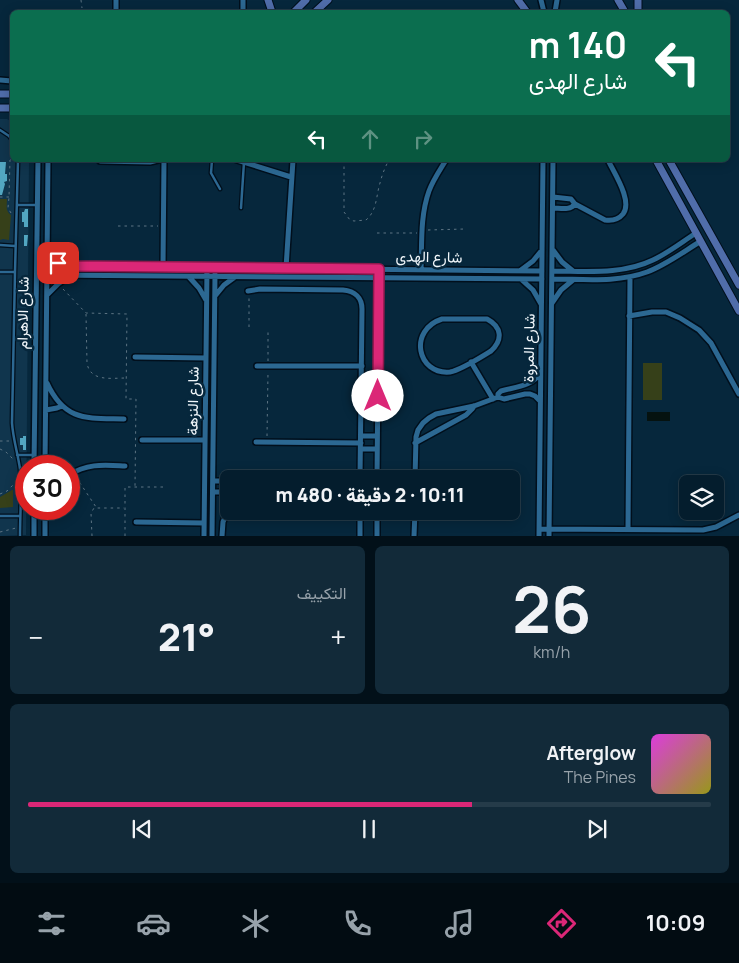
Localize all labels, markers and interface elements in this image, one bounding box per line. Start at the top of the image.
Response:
text: 140 m [529,21,627,69]
icon: left [645,30,710,95]
text: شارع الهدى [529,66,627,96]
icon: left [303,125,331,153]
icon: ahead [356,125,384,153]
icon: right [409,125,437,153]
pin [37,242,79,284]
street label: شارع الهدى [395,245,463,269]
icon: arrive [44,249,72,277]
street label: شارع الاهرام [11,276,35,350]
street label: شارع المروة [517,313,541,383]
street label: شارع النزهة [181,366,205,436]
position arrow [351,369,403,421]
speed limit sign: 30 [15,455,80,520]
map controls [679,475,724,520]
button: layers [679,475,724,520]
text: 10:11 · 2 دقيقة · 480 m [275,482,465,508]
text: 26 [512,564,591,653]
text: التكييف [297,582,347,604]
text: 21° [158,610,215,662]
text: − [28,618,43,656]
text: + [330,618,347,656]
text: km/h [533,641,570,663]
text: Afterglow [547,740,636,766]
text: The Pines [564,766,636,788]
icon: previous [128,815,156,843]
icon: pause [355,815,383,843]
icon: next [583,815,611,843]
icon: filters [34,906,69,941]
icon: car [136,906,171,941]
icon: climate [238,906,273,941]
icon: phone [340,906,375,941]
icon: music [442,906,477,941]
icon: directions [544,906,579,941]
text: 10:09 [646,908,706,938]

